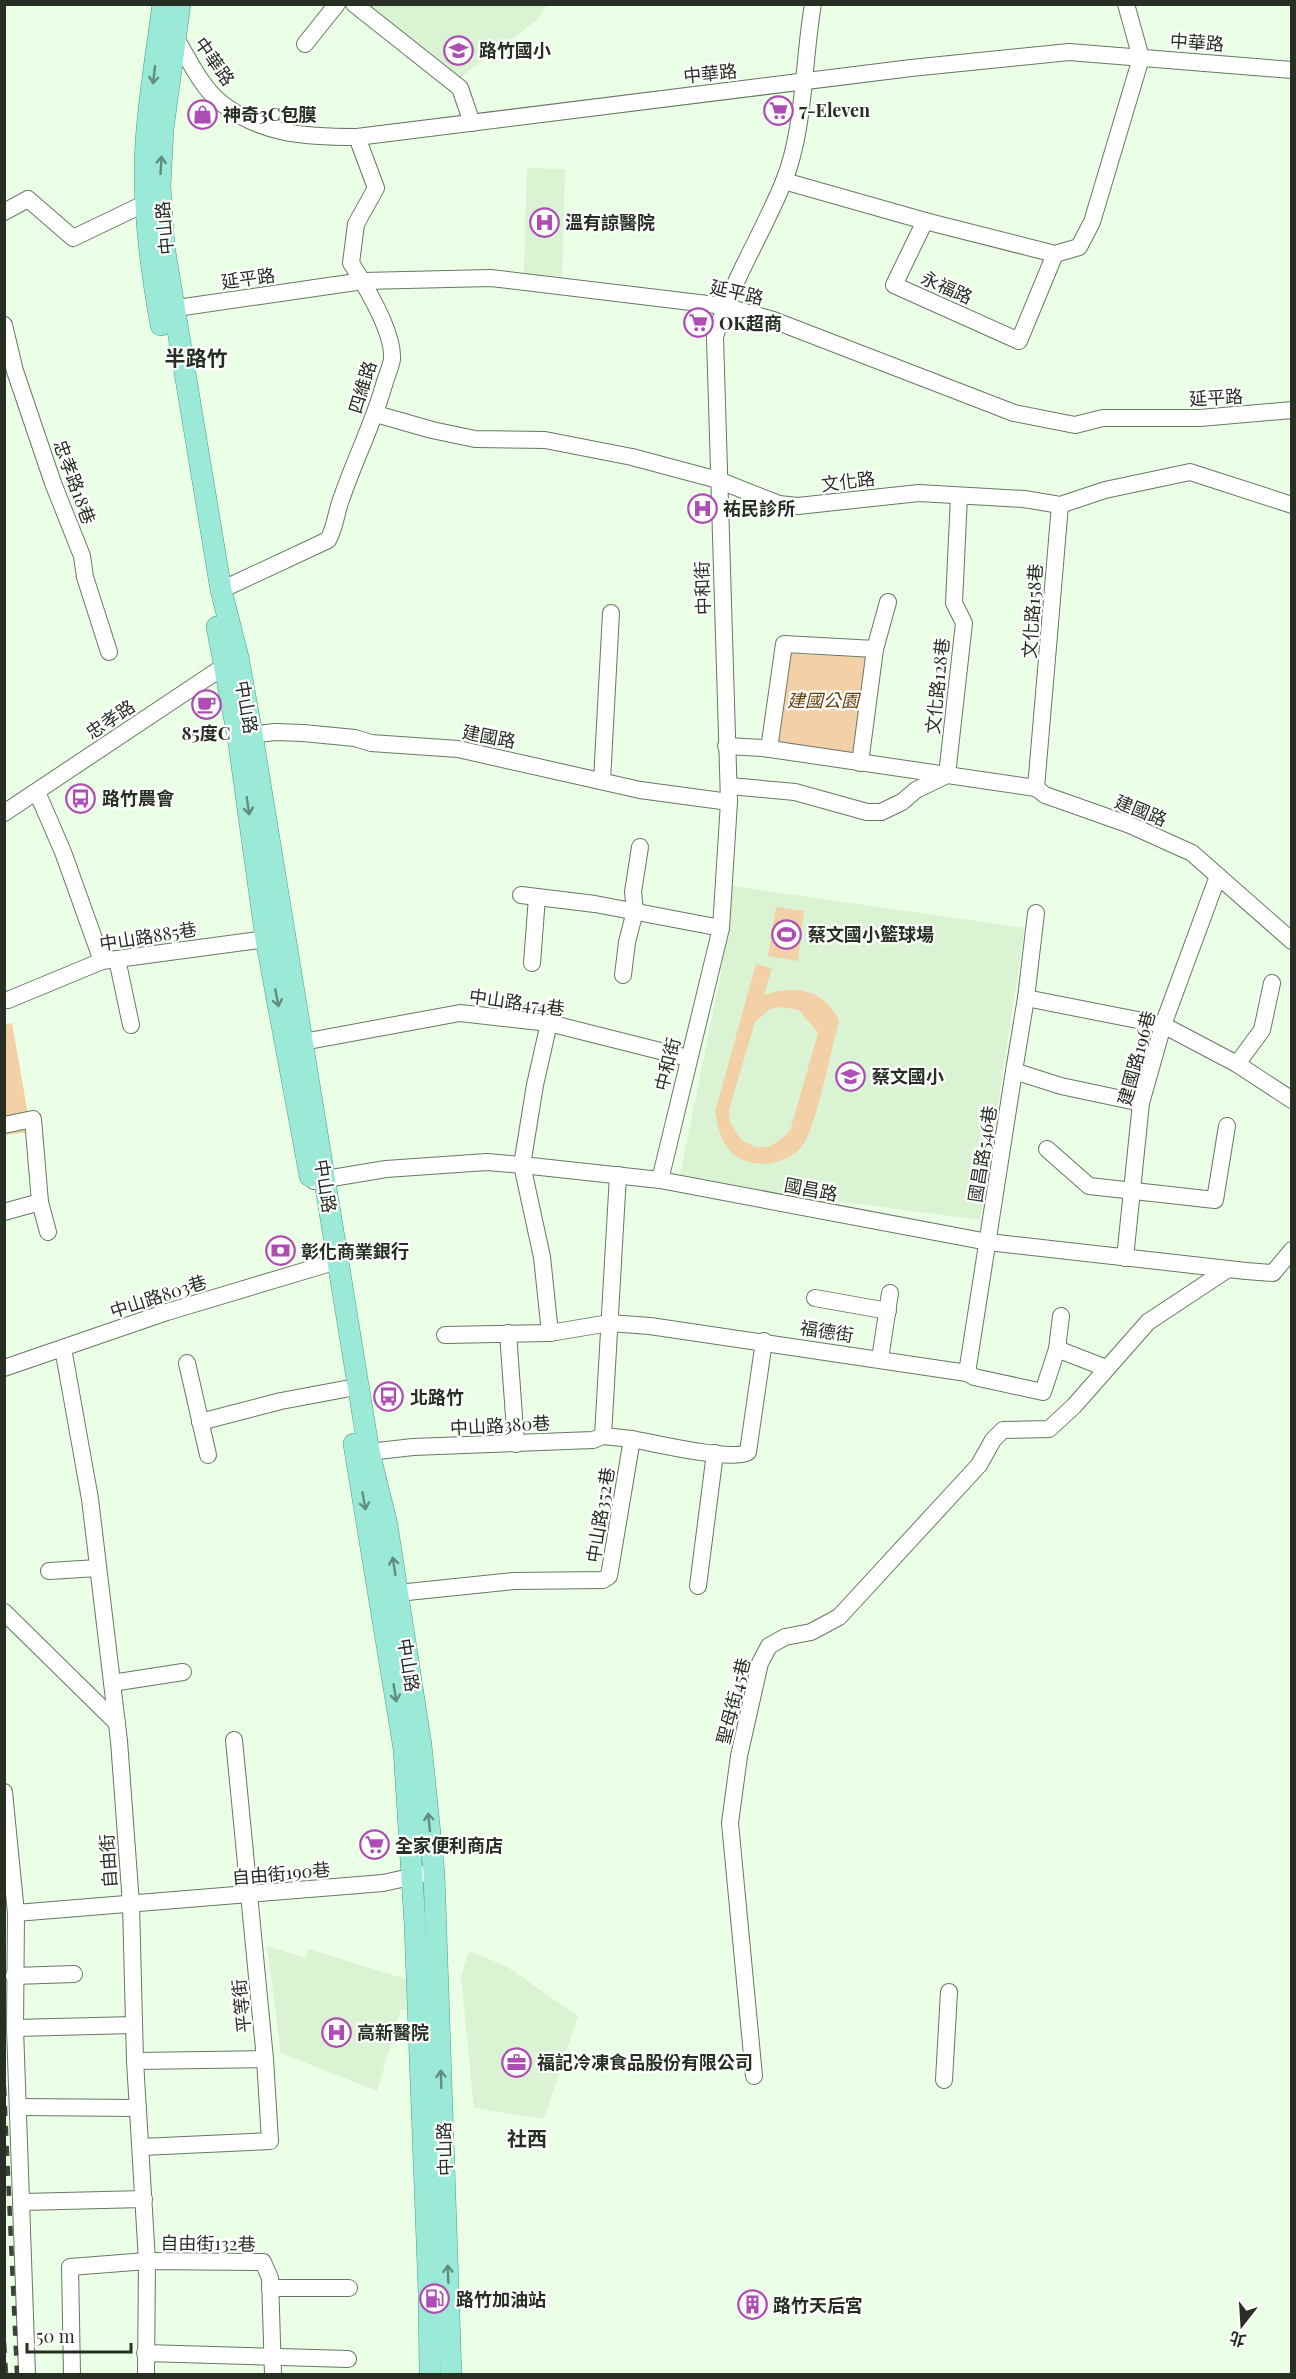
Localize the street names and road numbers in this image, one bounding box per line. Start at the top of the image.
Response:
street label: 中華路 [1169,28,1225,56]
street label: 中華路 [190,32,240,90]
street label: 中華路 [682,58,738,88]
street label: 中山路 [150,200,178,256]
street label: 延平路 [220,262,276,294]
street label: 永福路 [917,265,977,309]
street label: 延平路 [708,274,766,310]
street label: 四維路 [343,358,381,416]
street label: 延平路 [1188,384,1244,410]
street label: 忠孝路18巷 [49,437,101,527]
street label: 文化路 [820,466,876,496]
street label: 中和街 [689,561,715,615]
street label: 文化路158巷 [1017,563,1047,659]
street label: 文化路128巷 [920,637,954,735]
street label: 中山路 [230,678,264,736]
street label: 忠孝路 [81,694,139,744]
street label: 建國路 [460,719,518,753]
street label: 建國路 [1111,789,1171,831]
street label: 中山路885巷 [98,916,198,956]
street label: 中山路474巷 [468,983,566,1021]
street label: 建國路196巷 [1112,1008,1160,1108]
street label: 中和街 [649,1035,685,1093]
street label: 國昌路546巷 [963,1104,1001,1204]
street label: 中山路 [310,1157,342,1215]
street label: 國昌路 [782,1172,840,1206]
street label: 中山路803巷 [107,1269,209,1323]
street label: 福德街 [798,1315,856,1347]
street label: 中山路380巷 [449,1410,551,1440]
street label: 中山路352巷 [581,1466,619,1564]
street label: 中山路 [393,1636,425,1694]
street label: 聖母街45巷 [711,1655,755,1747]
street label: 自由街 [94,1833,122,1889]
street label: 自由街190巷 [231,1857,331,1889]
street label: 平等街 [226,1978,256,2034]
street label: 中山路 [431,2122,457,2176]
street label: 自由街132巷 [160,2230,256,2256]

